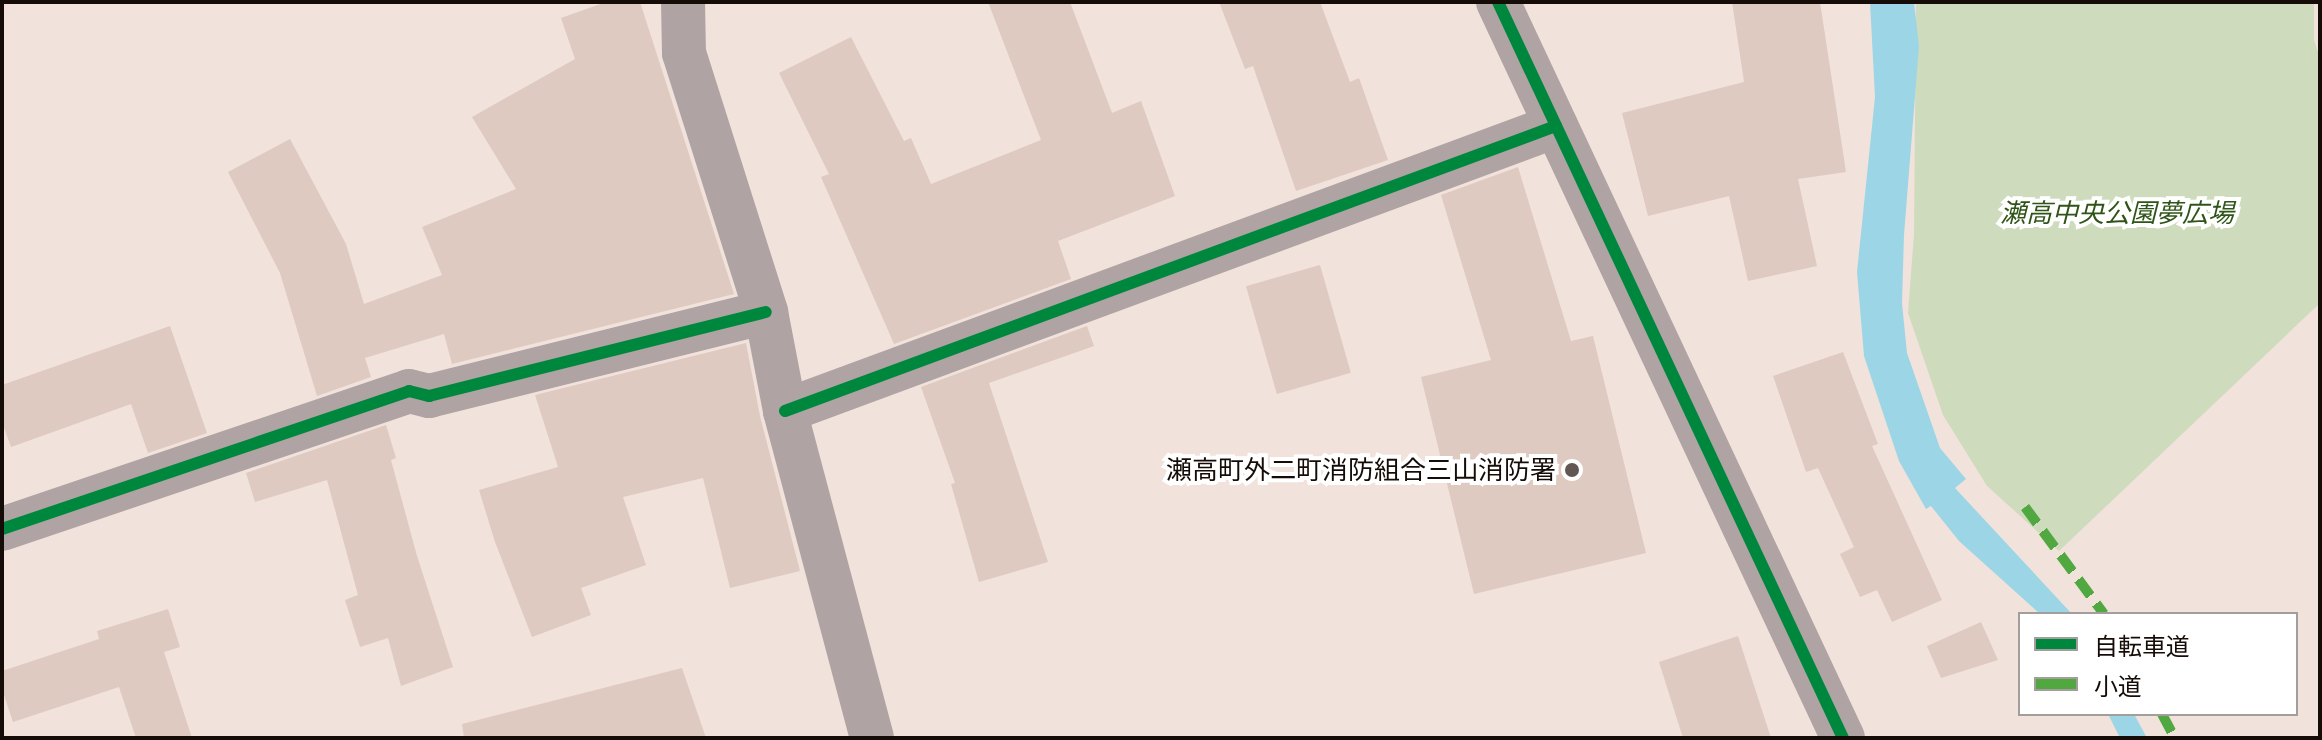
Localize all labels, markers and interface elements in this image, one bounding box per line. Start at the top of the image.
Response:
park label: 瀬高中央公園夢広場 [2000,197,2234,229]
place label: 瀬高町外二町消防組合三山消防署 [1166,454,1556,486]
marker: 瀬高町外二町消防組合三山消防署 [1563,461,1581,479]
legend [2018,612,2298,716]
text: 自転車道 [2094,630,2190,662]
text: 小道 [2094,670,2142,702]

